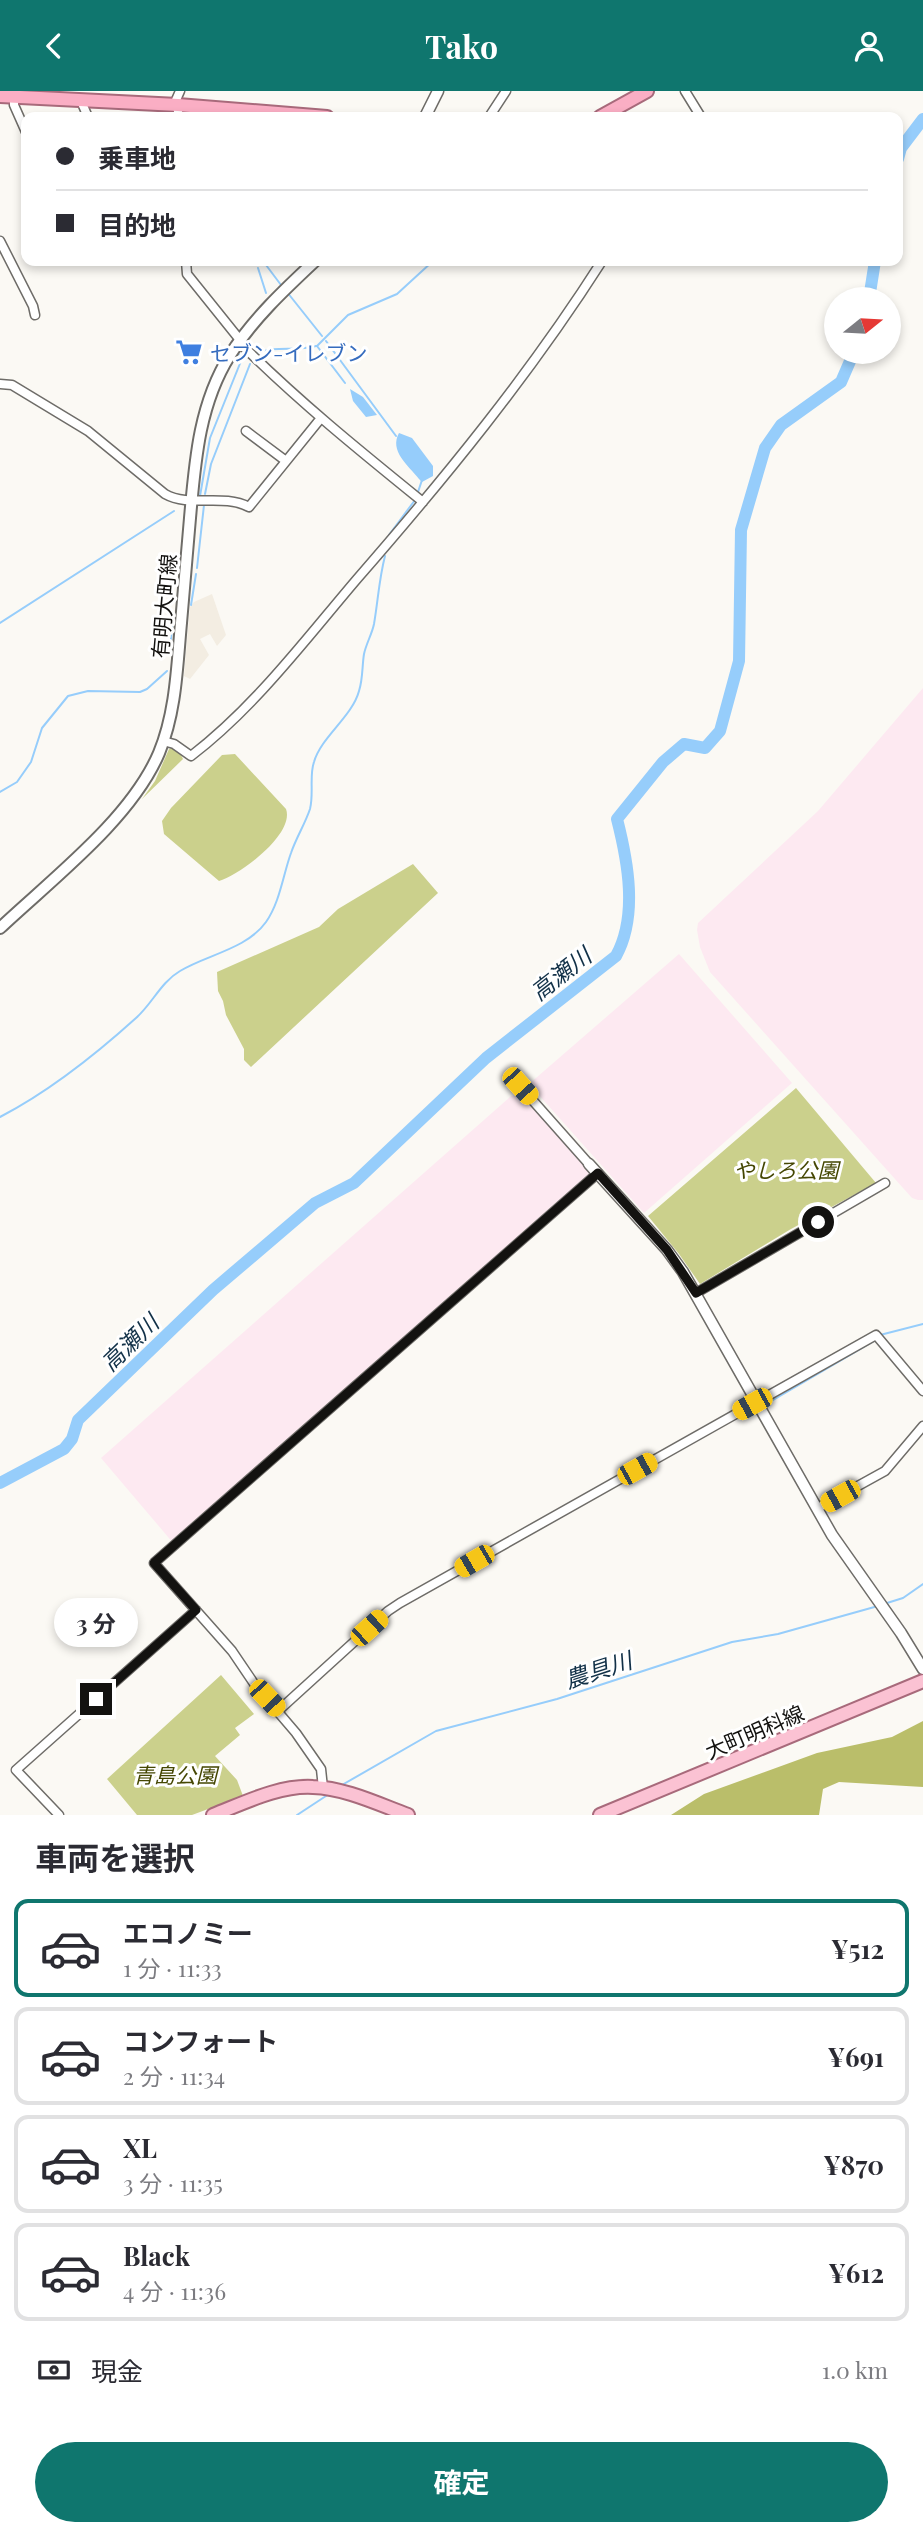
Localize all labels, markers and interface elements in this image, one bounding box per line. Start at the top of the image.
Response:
text: Tako [425,24,498,67]
icon: back [35,27,73,65]
icon: person [850,27,888,65]
text: 乗車地 [98,140,176,175]
text: 目的地 [98,207,176,242]
north arrow [824,287,901,364]
map controls [824,287,901,364]
supermarket icon: セブン-イレブン [174,337,204,367]
place label: セブン-イレブン [210,338,367,366]
street label: 有明大町線 [144,552,182,660]
water label: 高瀬川 [523,938,599,1006]
car [499,1063,542,1109]
park label: やしろ公園 [734,1155,841,1183]
route start [802,1206,834,1238]
water label: 高瀬川 [93,1305,167,1377]
car [729,1385,776,1423]
car [614,1450,661,1488]
car [817,1477,864,1515]
car [451,1541,498,1581]
callout: 3 分 [54,1597,138,1647]
car [347,1606,392,1650]
text: 3 分 [76,1607,116,1638]
water label: 農具川 [560,1643,638,1694]
car [245,1675,290,1721]
route end [80,1683,112,1715]
street label: 大町明科線 [700,1698,808,1764]
park label: 青島公園 [133,1760,220,1788]
text: 車両を選択 [35,1835,195,1878]
text: エコノミー [123,1915,253,1950]
icon: car [39,1917,102,1980]
text: ¥512 [831,1931,884,1966]
text: 1 分 · 11:33 [123,1952,222,1983]
text: コンフォート [123,2023,278,2058]
icon: car [39,2025,102,2088]
text: ¥691 [827,2039,884,2074]
text: 2 分 · 11:34 [123,2060,225,2091]
text: XL [123,2130,157,2165]
icon: car [39,2133,102,2196]
text: ¥870 [823,2147,884,2182]
text: 3 分 · 11:35 [123,2167,223,2198]
text: Black [123,2238,190,2273]
icon: car [39,2241,102,2304]
text: ¥612 [828,2255,884,2290]
text: 4 分 · 11:36 [123,2275,226,2306]
icon: cash [35,2351,73,2389]
text: 現金 [91,2353,143,2388]
text: 1.0 km [822,2354,888,2385]
button: 確定 [35,2442,888,2522]

